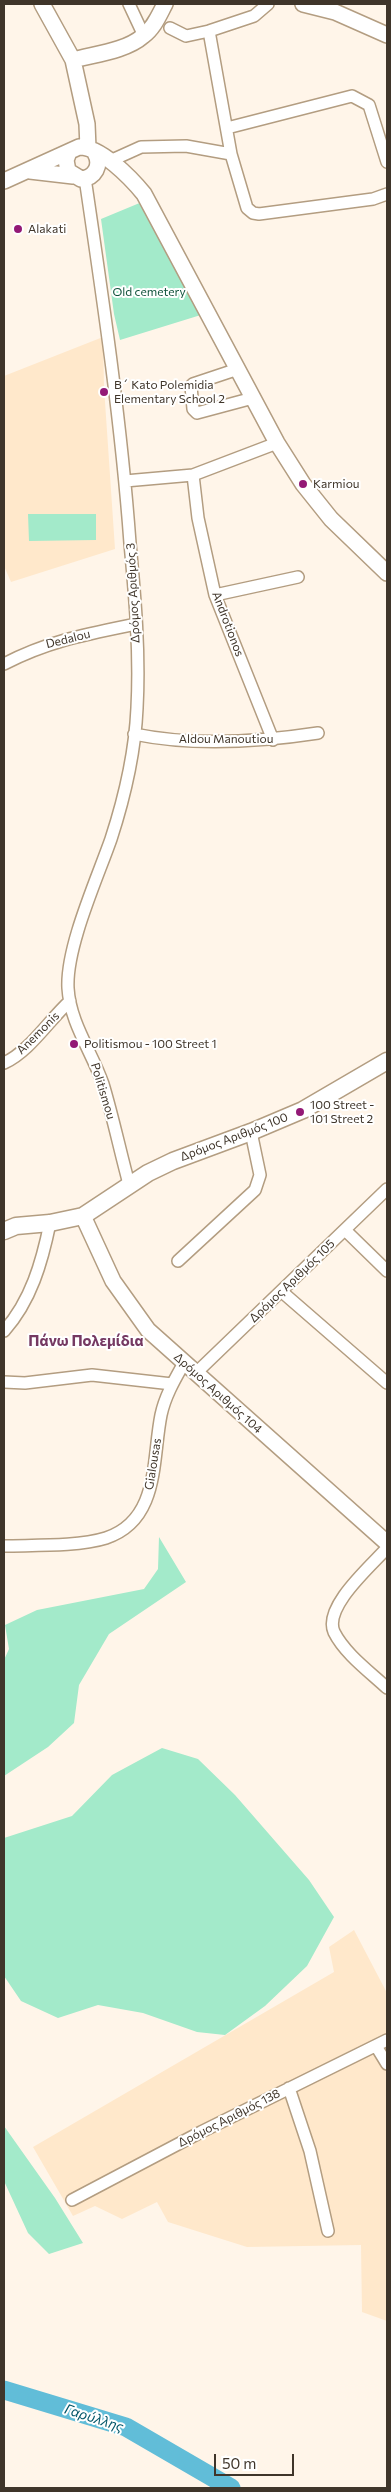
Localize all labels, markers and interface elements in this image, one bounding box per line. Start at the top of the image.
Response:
place label: Alakati [28,222,66,236]
marker: Alakati [12,223,24,235]
park label: Old cemetery [112,285,186,299]
place label: B´ Kato Polemidia Elementary School 2 [114,378,225,406]
marker: B´ Kato Polemidia Elementary School 2 [98,386,110,398]
place label: Karmiou [313,477,360,491]
marker: Karmiou [297,478,309,490]
street label: Δρόμος Αριθμός 3 [123,543,143,643]
street label: Androtionos [209,590,247,658]
street label: Dedalou [44,627,92,651]
street label: Aldou Manoutiou [179,732,273,746]
street label: Anemonis [14,1009,62,1057]
place label: Politismou - 100 Street 1 [84,1037,217,1051]
marker: Politismou - 100 Street 1 [68,1038,80,1050]
street label: Politismou [88,1061,118,1121]
place label: 100 Street - 101 Street 2 [310,1098,374,1126]
marker: 100 Street - 101 Street 2 [294,1106,306,1118]
street label: Δρόμος Αριθμός 100 [178,1110,290,1164]
street label: Δρόμος Αριθμός 105 [246,1236,338,1326]
district label: Πάνω Πολεμίδια [28,1332,144,1350]
street label: Δρόμος Αριθμός 104 [171,1350,265,1436]
street label: Gialousas [142,1437,164,1491]
street label: Δρόμος Αριθμός 138 [175,2086,283,2150]
water label: Γαρύλλης [62,2401,126,2435]
scale bar [216,2444,296,2476]
text: 50 m [222,2454,256,2472]

